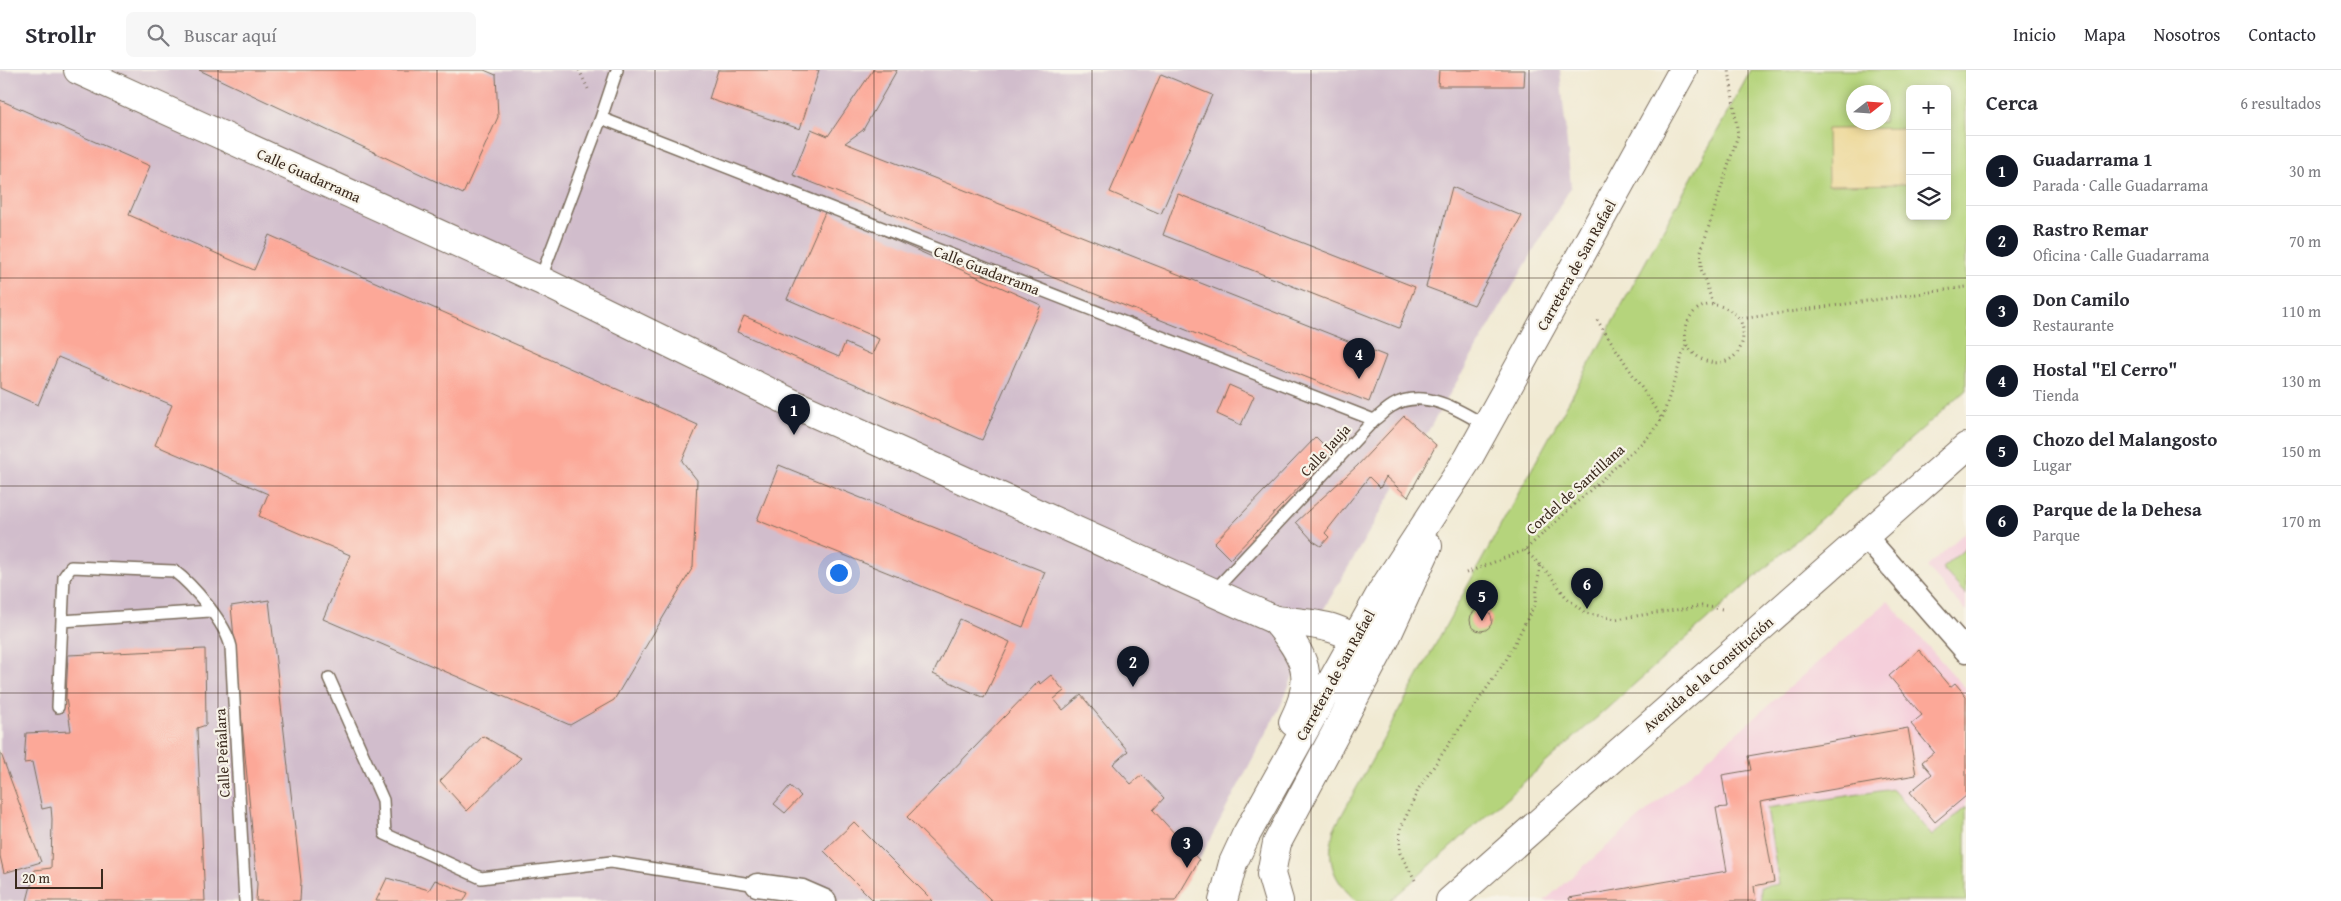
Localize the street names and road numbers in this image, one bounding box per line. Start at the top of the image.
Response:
street label: Calle Guadarrama [254,143,364,207]
street label: Carretera de San Rafael [1531,196,1621,334]
street label: Calle Guadarrama [931,240,1043,300]
street label: Calle Jauja [1295,419,1355,481]
street label: Cordel de Santillana [1521,439,1629,539]
street label: Carretera de San Rafael [1290,606,1380,744]
street label: Avenida de la Constitución [1638,611,1778,737]
street label: Calle Peñalara [209,708,235,798]

